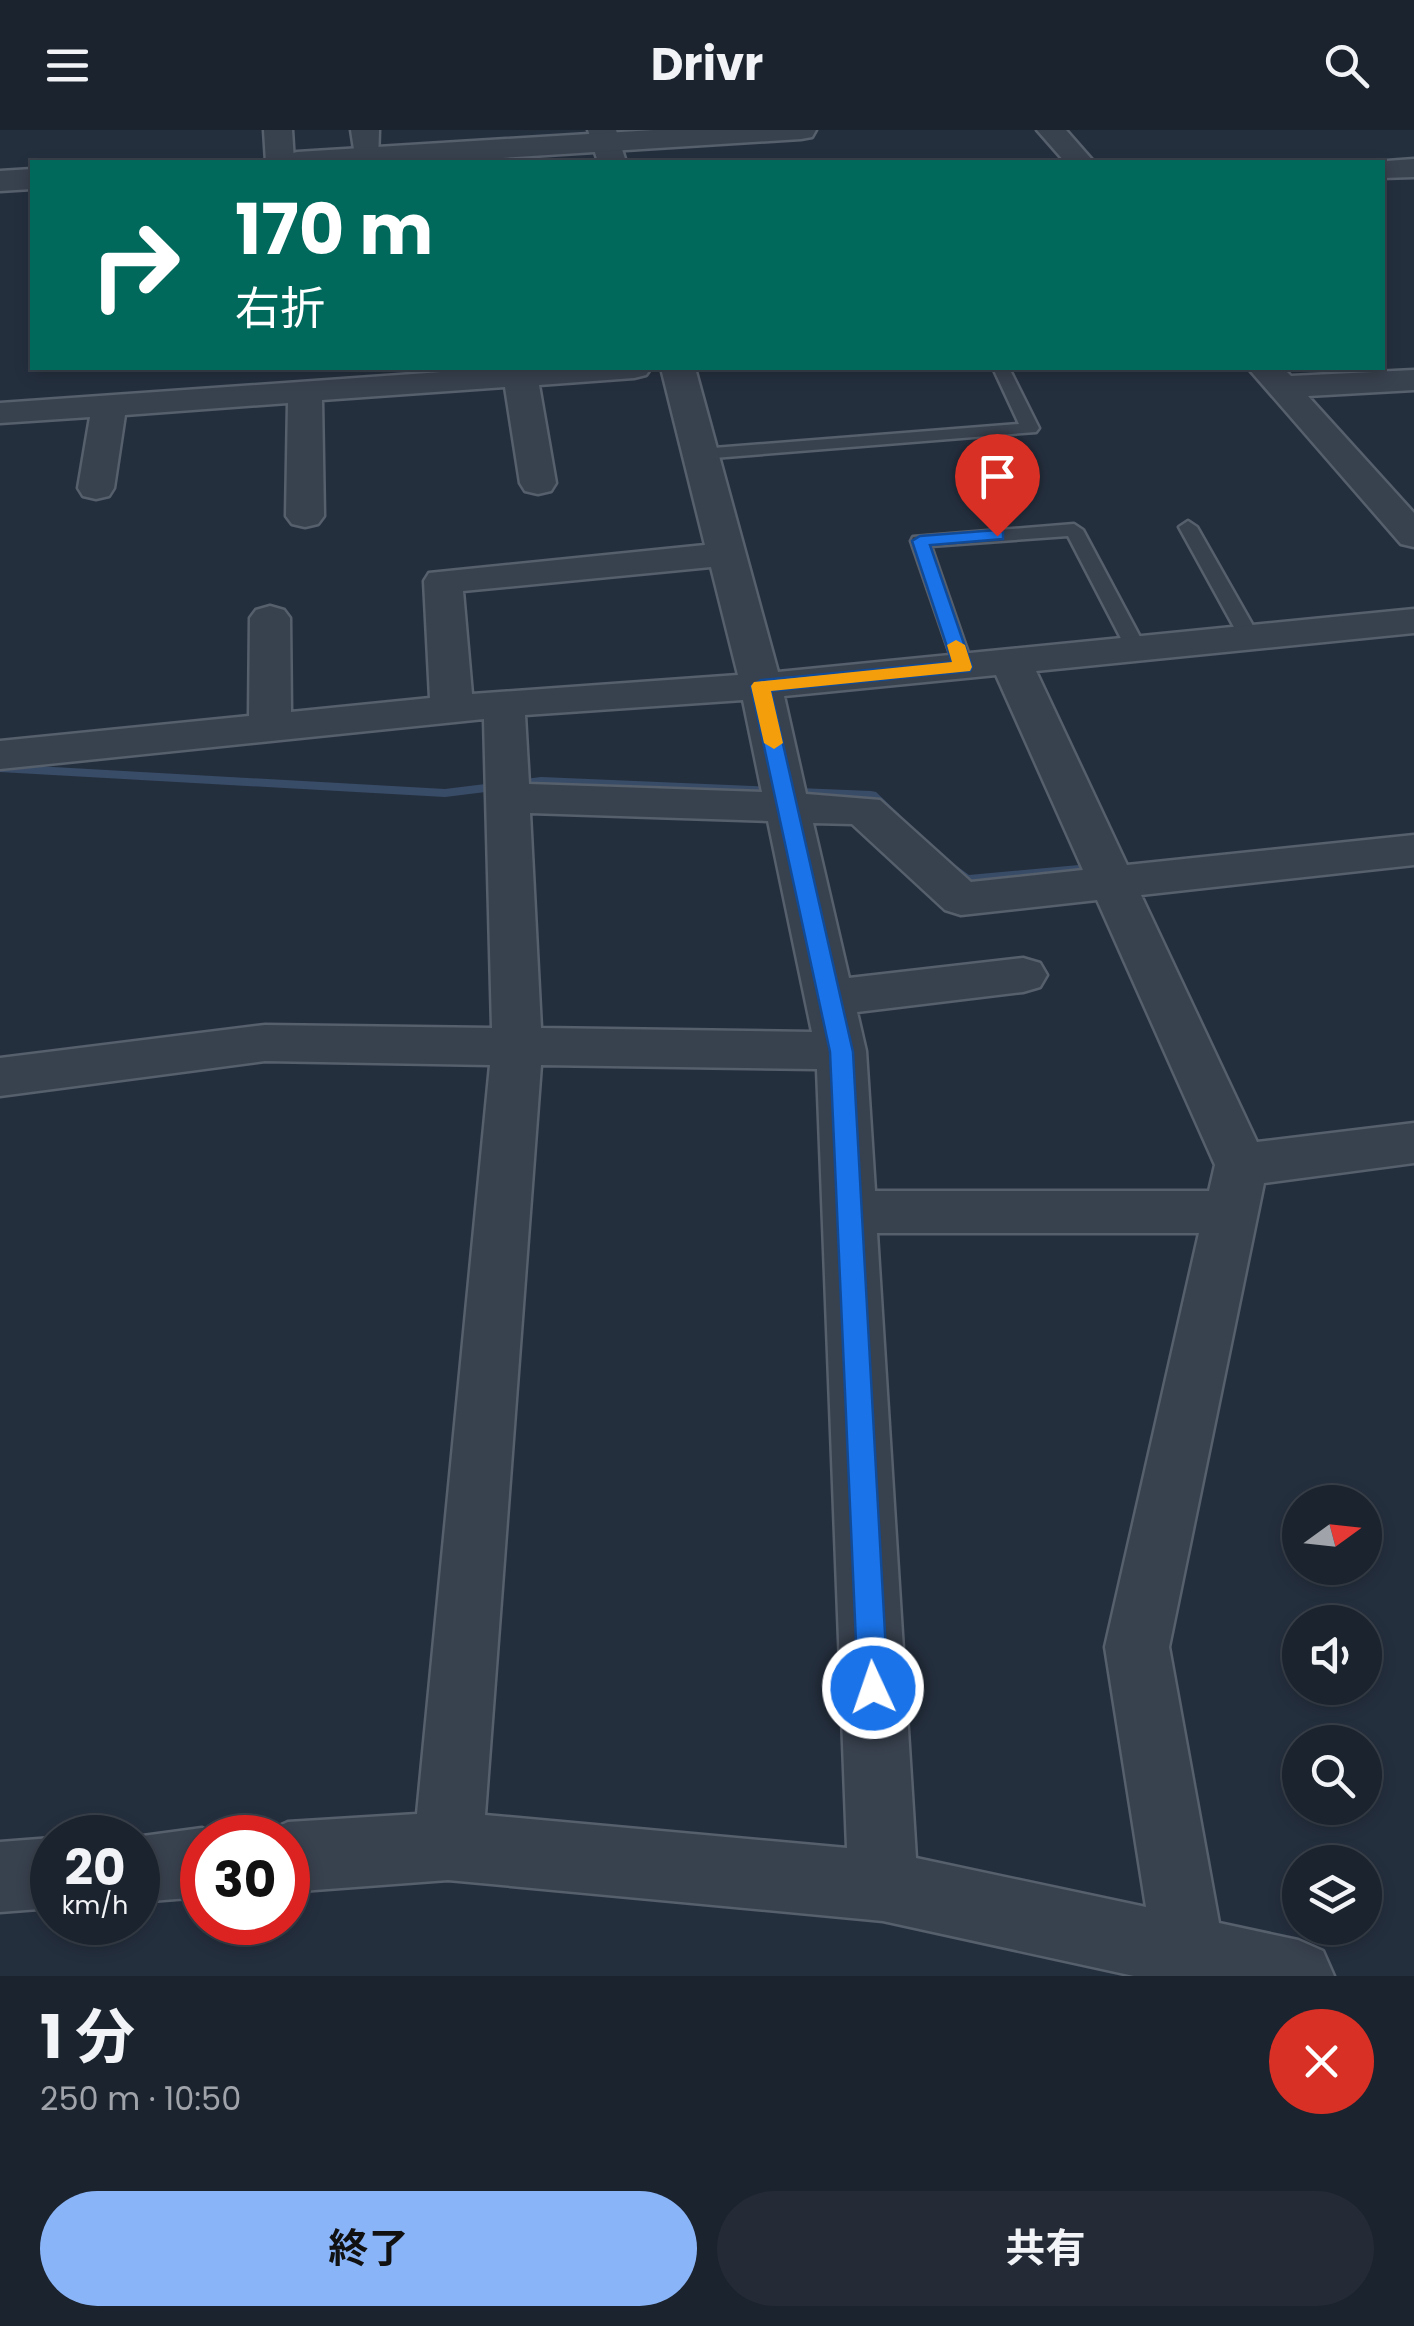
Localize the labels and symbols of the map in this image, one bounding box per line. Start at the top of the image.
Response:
pin [955,434,1040,537]
north arrow [1282,1485,1382,1585]
position arrow [821,1636,925,1740]
speed limit sign: 30 [180,1815,310,1945]

